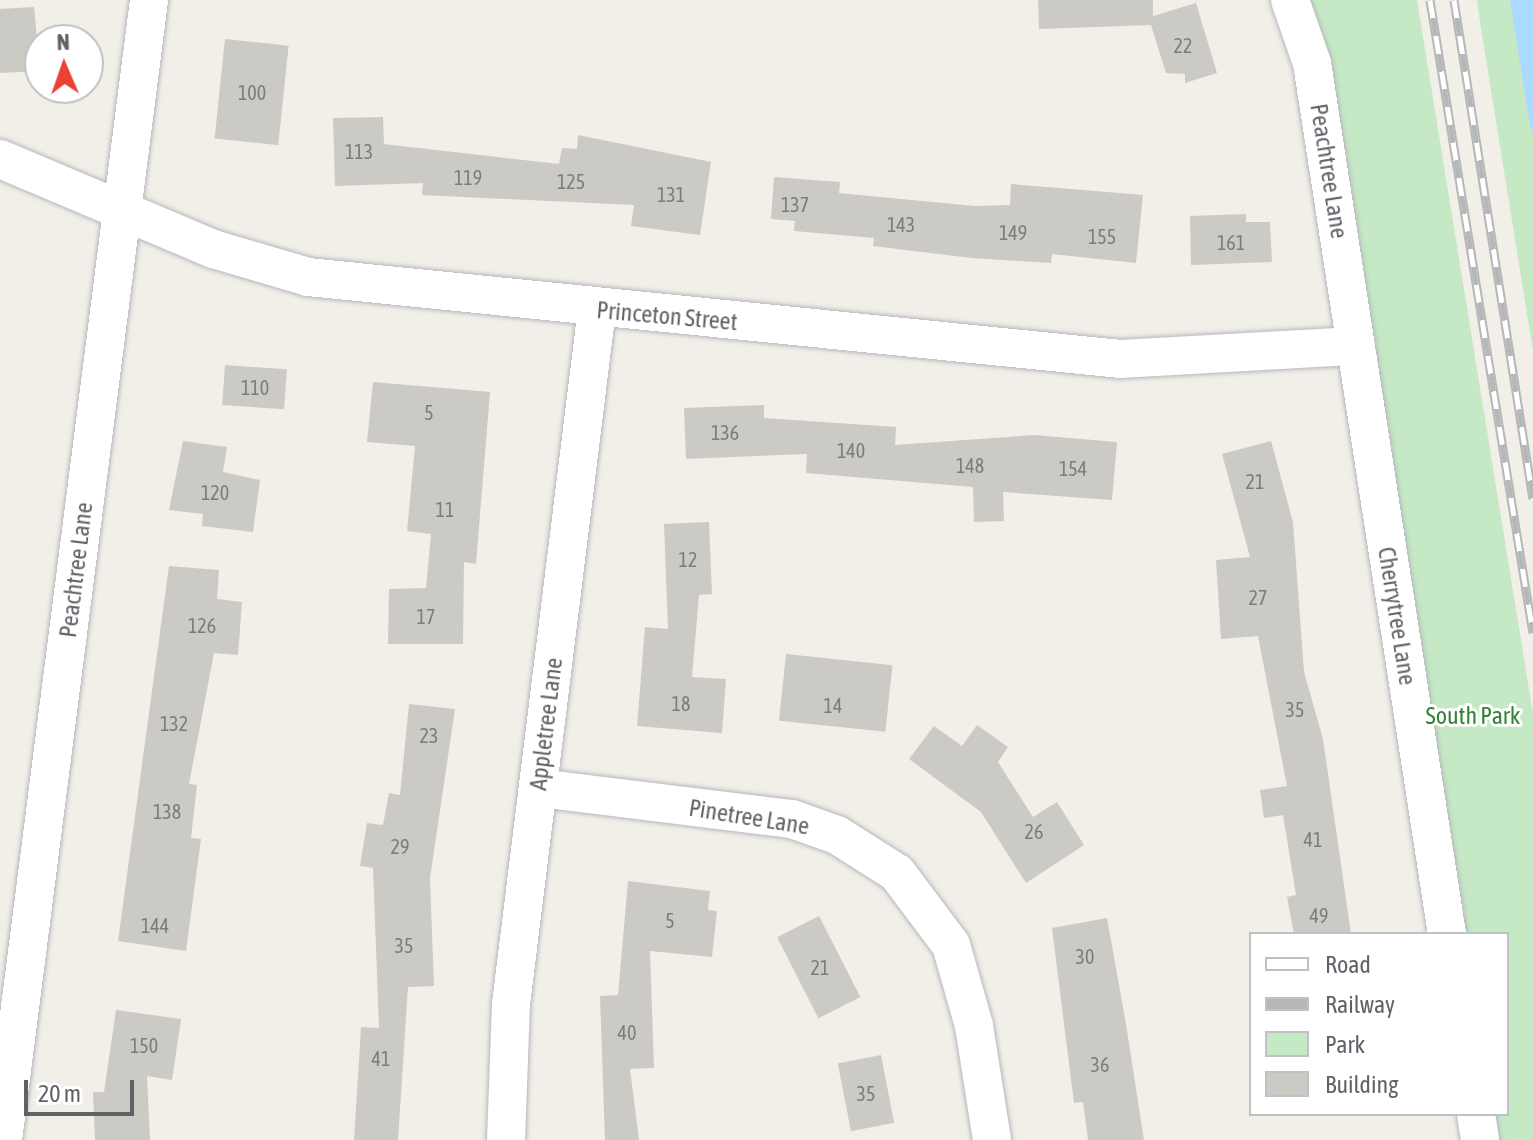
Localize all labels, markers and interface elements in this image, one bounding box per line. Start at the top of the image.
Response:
north arrow [24,24,104,104]
text: N [56,29,70,55]
house number: 22 [1174,33,1192,57]
house number: 100 [238,80,266,104]
street label: Peachtree Lane [1304,102,1354,240]
house number: 113 [345,139,373,163]
house number: 119 [454,165,482,189]
house number: 125 [557,169,585,193]
house number: 131 [657,182,685,206]
house number: 137 [781,192,809,216]
house number: 143 [887,212,915,236]
house number: 149 [999,220,1027,244]
house number: 155 [1088,224,1116,248]
house number: 161 [1217,230,1245,254]
street label: Princeton Street [595,295,739,337]
house number: 110 [241,375,269,399]
house number: 5 [424,400,434,424]
house number: 136 [711,420,739,444]
house number: 140 [837,438,865,462]
house number: 148 [956,453,984,477]
house number: 154 [1059,456,1087,480]
house number: 21 [1246,469,1264,493]
house number: 120 [201,480,229,504]
house number: 11 [436,497,454,521]
street label: Peachtree Lane [53,501,99,639]
street label: Cherrytree Lane [1372,545,1422,687]
house number: 12 [679,547,697,571]
house number: 27 [1249,585,1267,609]
house number: 17 [417,604,435,628]
house number: 126 [188,613,216,637]
street label: Appletree Lane [524,656,568,792]
house number: 18 [672,691,690,715]
house number: 14 [824,693,842,717]
house number: 35 [1286,697,1304,721]
park label: South Park [1426,702,1520,730]
house number: 132 [160,711,188,735]
house number: 23 [420,723,438,747]
street label: Pinetree Lane [687,793,811,841]
house number: 138 [153,799,181,823]
house number: 26 [1025,819,1043,843]
house number: 41 [1304,827,1322,851]
house number: 29 [391,834,409,858]
house number: 49 [1310,903,1328,927]
house number: 5 [665,908,675,932]
house number: 144 [141,913,169,937]
legend [1249,932,1509,1116]
house number: 35 [395,933,413,957]
house number: 30 [1076,944,1094,968]
text: Road [1325,951,1371,978]
house number: 21 [811,955,829,979]
text: Railway [1325,991,1395,1018]
house number: 40 [618,1020,636,1044]
text: Park [1325,1031,1365,1058]
house number: 150 [130,1033,158,1057]
house number: 41 [372,1046,390,1070]
house number: 36 [1091,1052,1109,1076]
scale bar [28,1064,138,1114]
text: Building [1325,1071,1398,1098]
text: 20 m [38,1080,81,1107]
house number: 35 [857,1081,875,1105]

